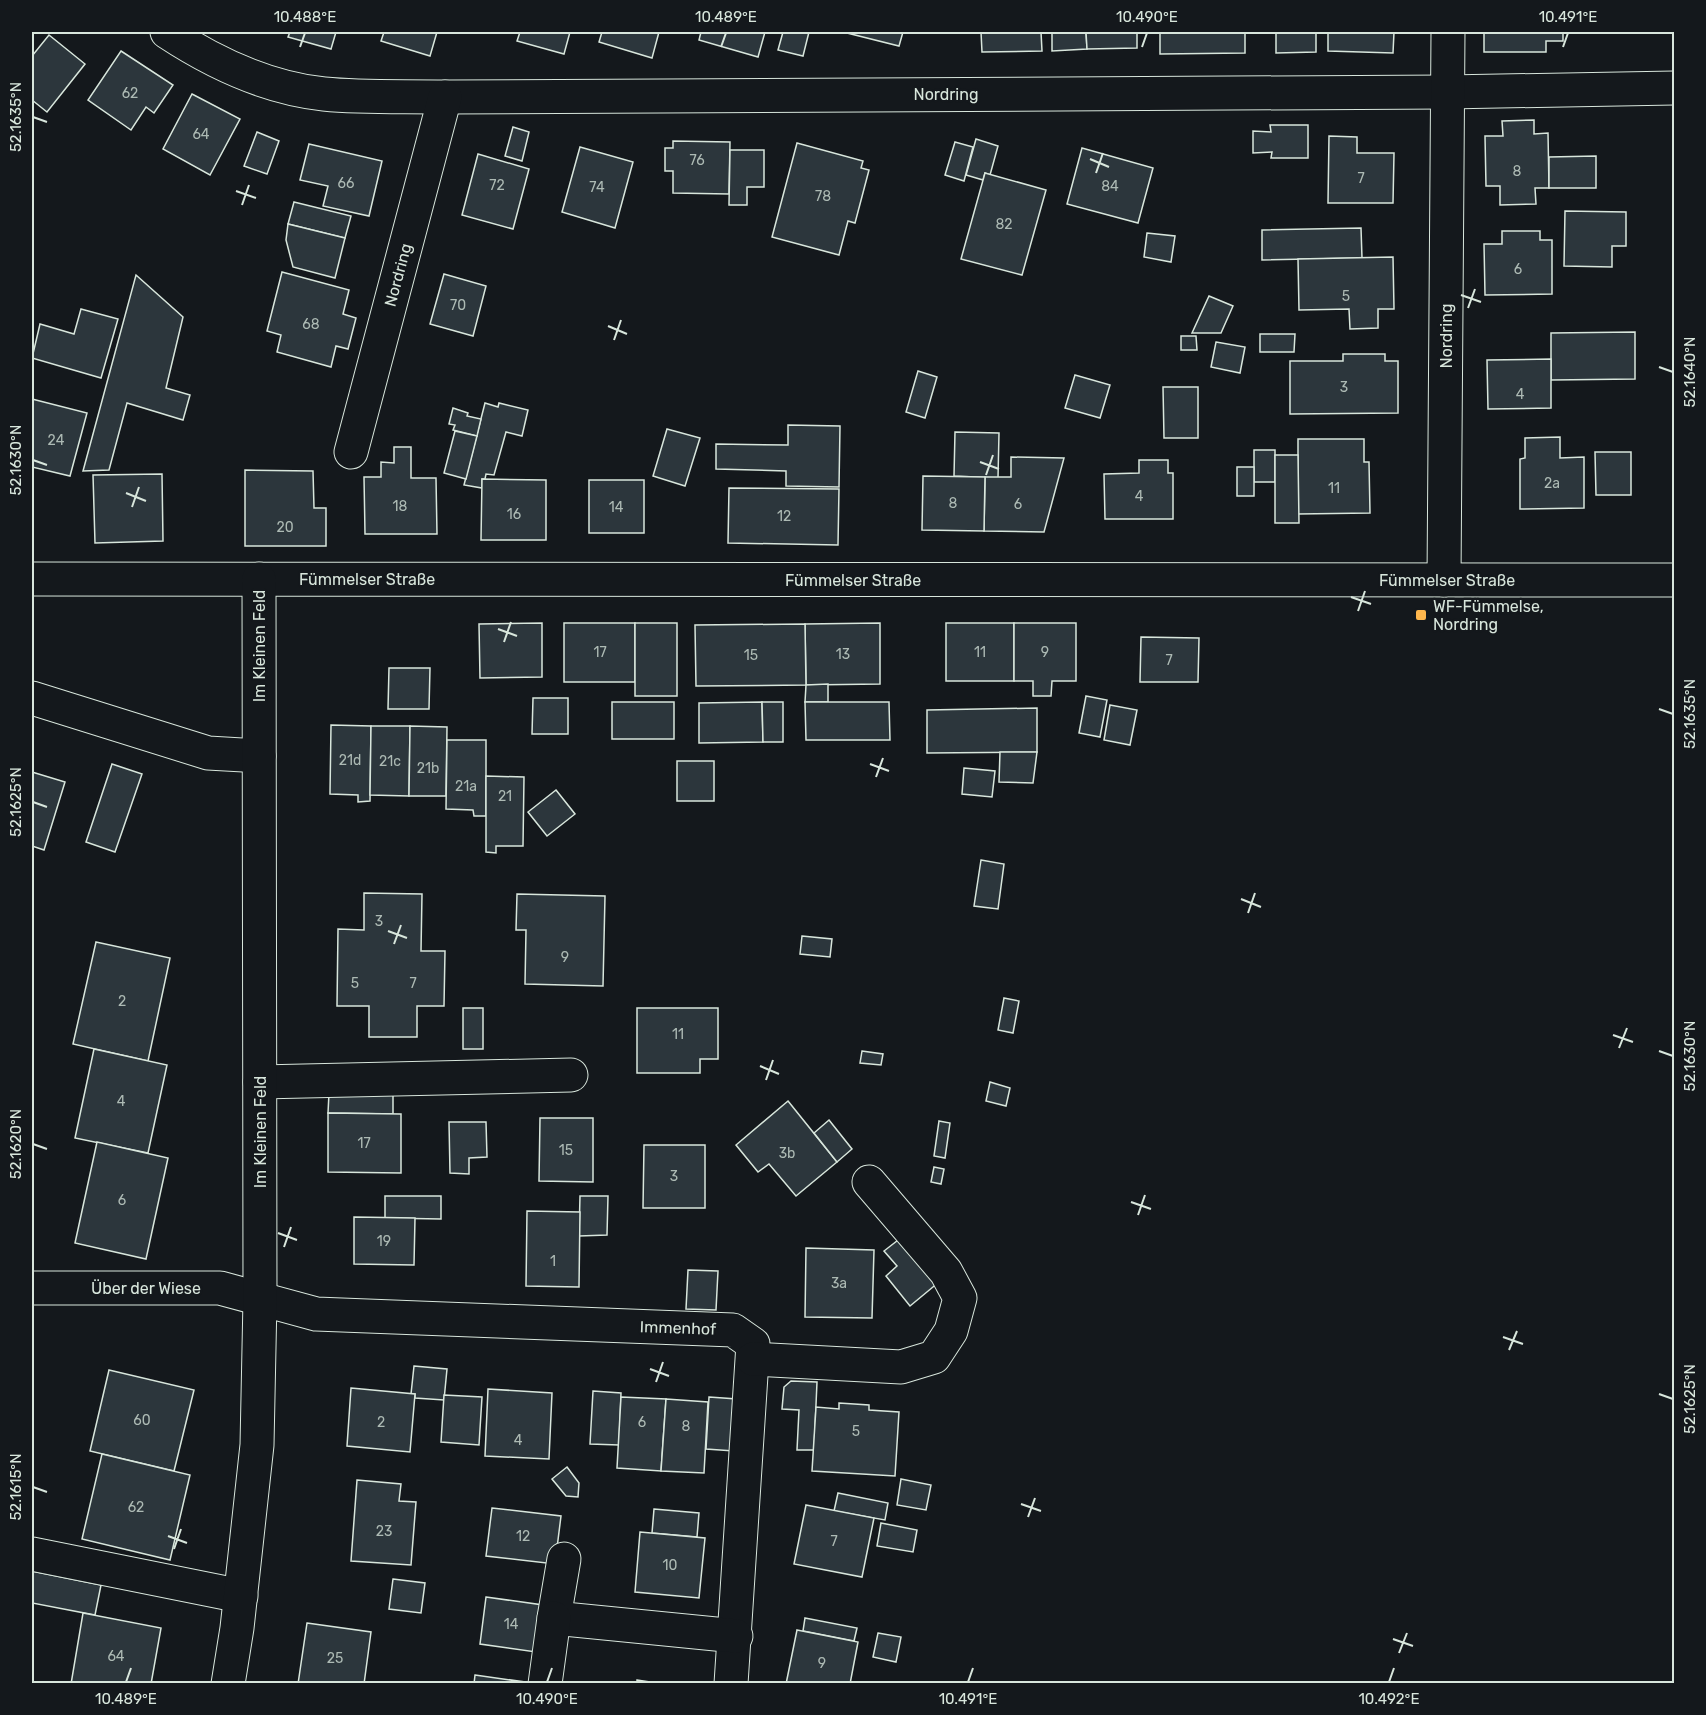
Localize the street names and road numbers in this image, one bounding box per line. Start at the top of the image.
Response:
street label: Nordring [914,85,978,104]
street label: Nordring [380,241,416,309]
street label: Nordring [1437,304,1456,368]
street label: Fümmelser Straße [299,570,435,589]
street label: Fümmelser Straße [785,571,921,590]
street label: Fümmelser Straße [1379,571,1515,590]
street label: Im Kleinen Feld [250,590,269,702]
street label: Im Kleinen Feld [251,1076,270,1188]
street label: Über der Wiese [91,1279,201,1298]
street label: Immenhof [639,1317,717,1339]

